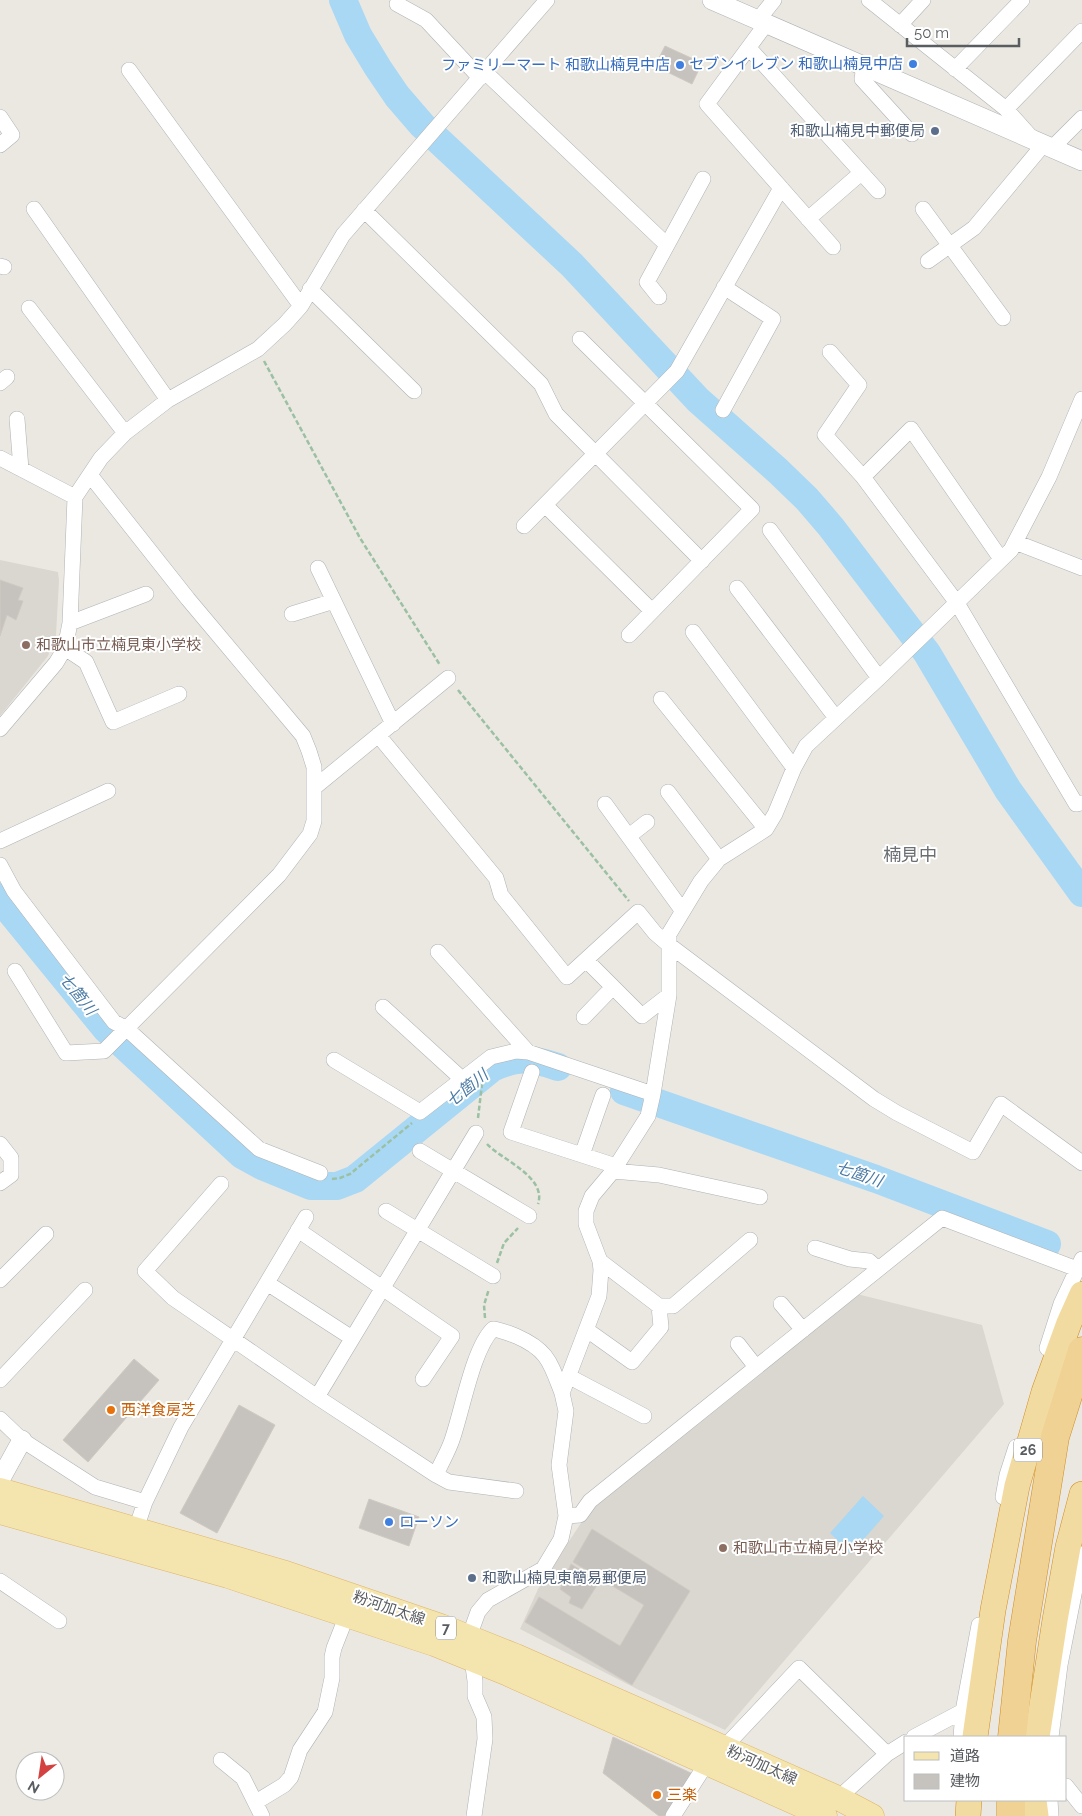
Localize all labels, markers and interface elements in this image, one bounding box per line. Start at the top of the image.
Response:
scale bar [907,15,1020,47]
text: 50 m [914,24,949,42]
place label: セブンイレブン 和歌山楠見中店 [689,55,903,73]
place label: ファミリーマート 和歌山楠見中店 [441,56,670,74]
marker: セブンイレブン 和歌山楠見中店 [907,58,919,70]
marker: ファミリーマート 和歌山楠見中店 [674,59,686,71]
place label: 和歌山楠見中郵便局 [790,122,925,140]
marker: 和歌山楠見中郵便局 [929,125,941,137]
place label: 和歌山市立楠見東小学校 [36,636,201,654]
marker: 和歌山市立楠見東小学校 [20,639,32,651]
district label: 楠見中 [883,844,937,865]
water label: 七箇川 [56,969,102,1020]
water label: 七箇川 [442,1064,493,1110]
water label: 七箇川 [833,1157,887,1191]
place label: 西洋食房芝 [121,1401,196,1419]
marker: 西洋食房芝 [105,1404,117,1416]
road number: 26 [1014,1438,1042,1462]
place label: ローソン [399,1513,459,1531]
marker: ローソン [383,1516,395,1528]
place label: 和歌山市立楠見小学校 [733,1539,883,1557]
marker: 和歌山市立楠見小学校 [717,1542,729,1554]
place label: 和歌山楠見東簡易郵便局 [482,1569,647,1587]
marker: 和歌山楠見東簡易郵便局 [466,1572,478,1584]
street label: 粉河加太線 [351,1587,427,1629]
road number: 7 [436,1616,456,1640]
legend [904,1736,1067,1801]
street label: 粉河加太線 [724,1742,800,1788]
text: 道路 [950,1747,980,1765]
north arrow [15,1751,65,1801]
text: 建物 [950,1772,980,1790]
text: N [25,1778,42,1797]
place label: 三楽 [667,1786,697,1804]
marker: 三楽 [651,1789,663,1801]

